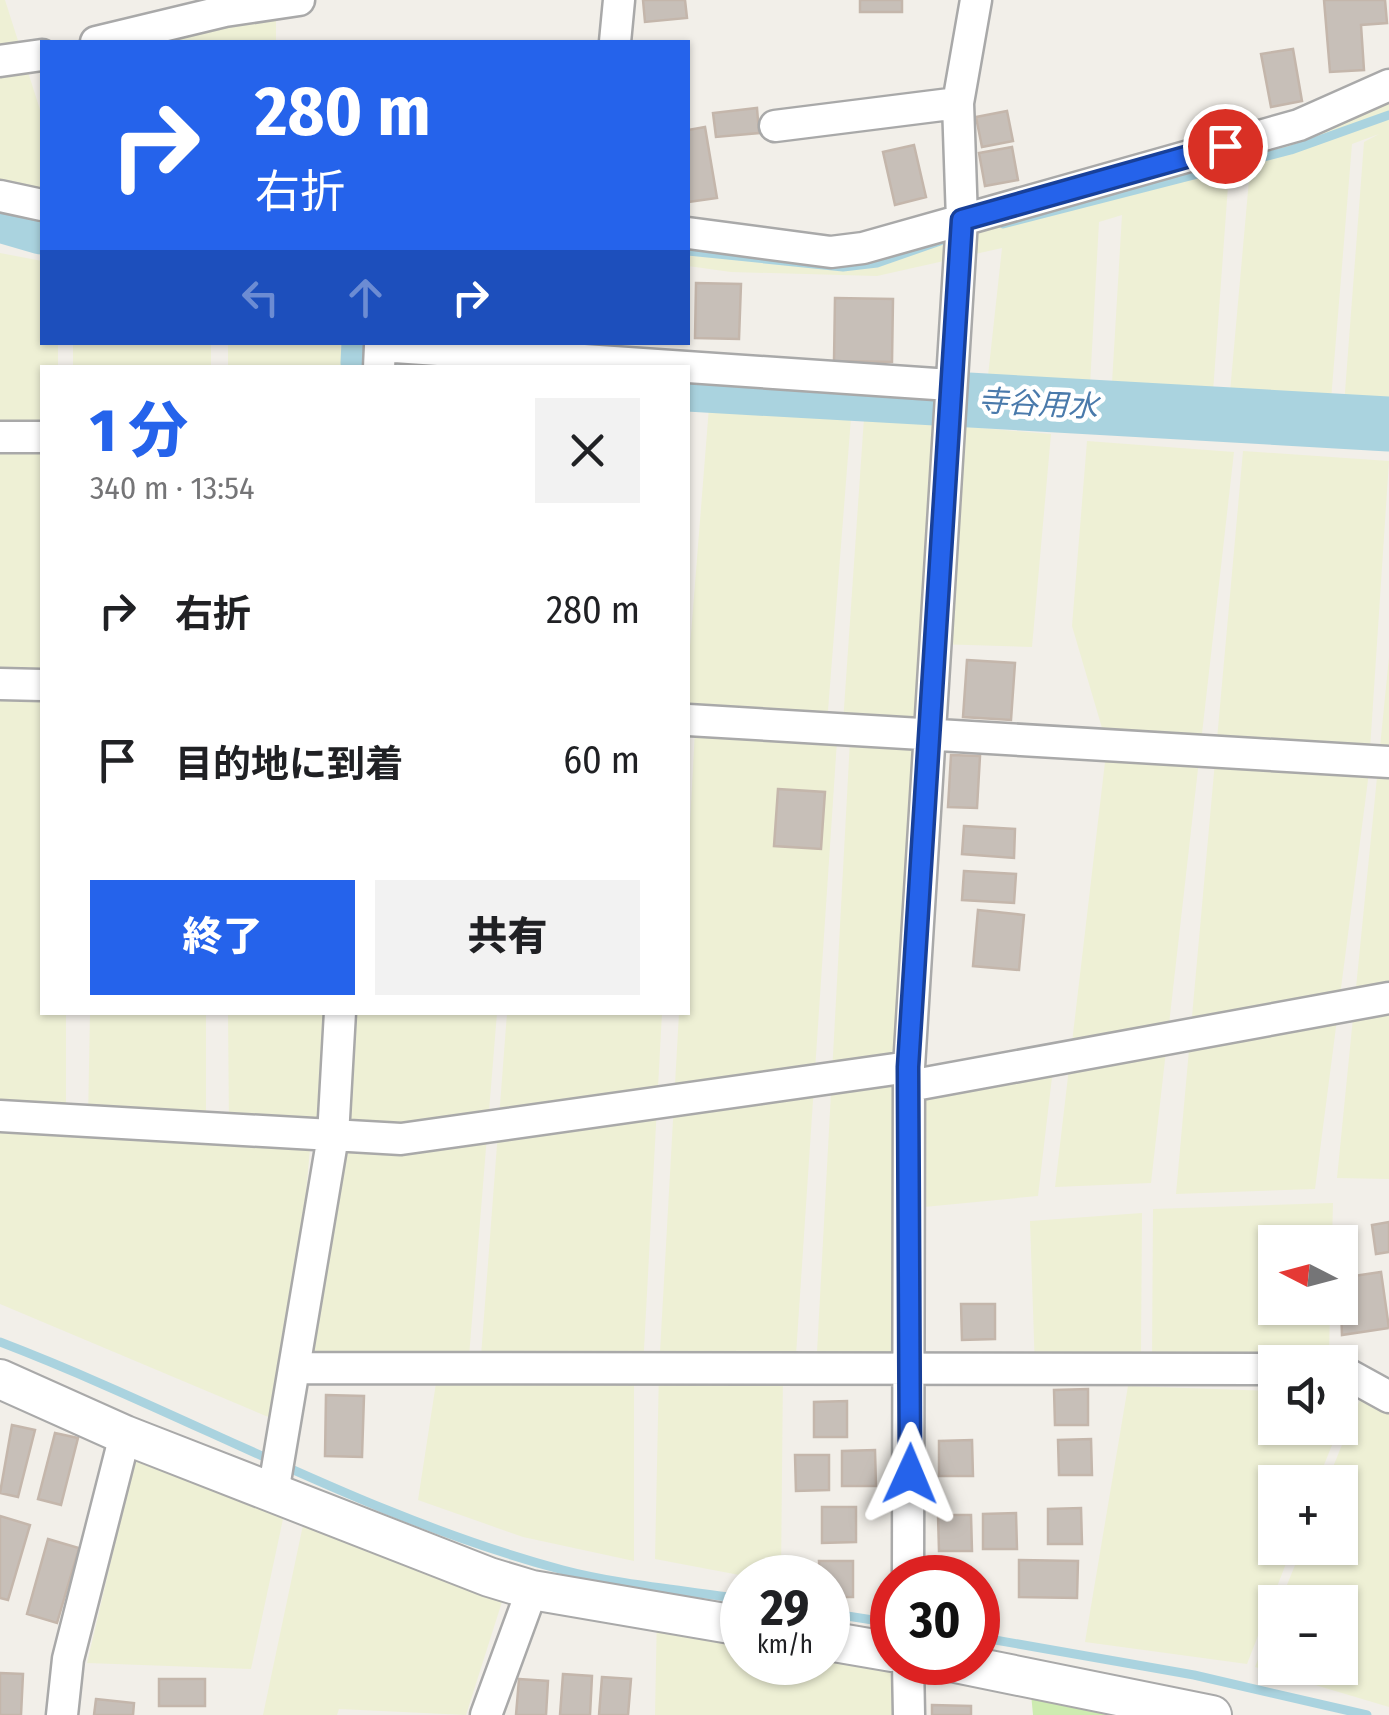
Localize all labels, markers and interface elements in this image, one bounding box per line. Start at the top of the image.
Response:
text: 280 m [255,70,431,154]
icon: right [90,80,220,210]
pin [1183,104,1268,189]
icon: arrive [1198,119,1253,174]
text: 右折 [255,165,345,219]
icon: left [233,270,288,325]
icon: ahead [338,270,393,325]
icon: right [443,270,498,325]
water label: 寺谷用水 [977,383,1102,425]
text: 1 分 [90,395,188,467]
button: close [535,398,640,503]
text: 340 m · 13:54 [90,469,254,507]
icon: right [90,583,145,638]
text: 280 m [546,587,640,633]
text: 右折 [175,591,251,637]
icon: arrive [90,733,145,788]
text: 60 m [563,737,640,783]
text: 目的地に到着 [175,741,403,787]
button: 終了 [90,880,355,995]
button: 共有 [375,880,640,995]
north arrow [1258,1225,1358,1325]
map controls [1258,1225,1358,1685]
button: sound [1258,1345,1358,1445]
position arrow [858,1422,962,1526]
button: + [1258,1465,1358,1565]
speed limit sign: 30 [870,1555,1000,1685]
text: 29 [761,1578,809,1638]
button: − [1258,1585,1358,1685]
text: km/h [757,1630,813,1660]

